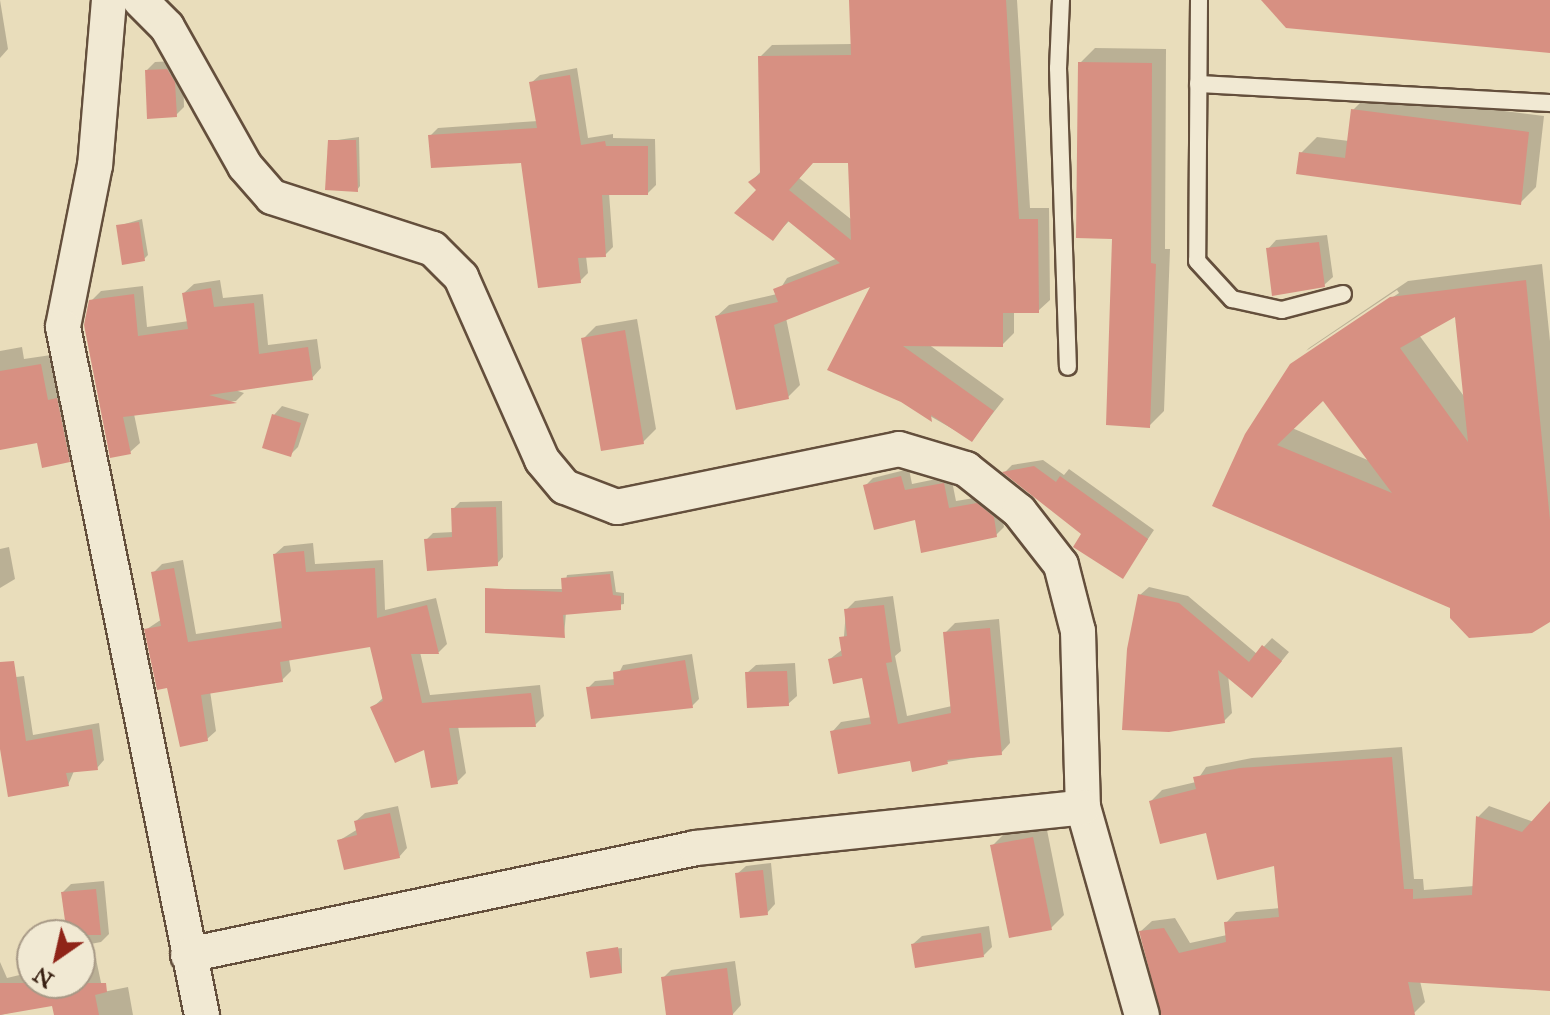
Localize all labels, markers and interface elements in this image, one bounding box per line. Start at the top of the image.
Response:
north arrow [16,919,96,999]
text: N [28,961,59,994]

